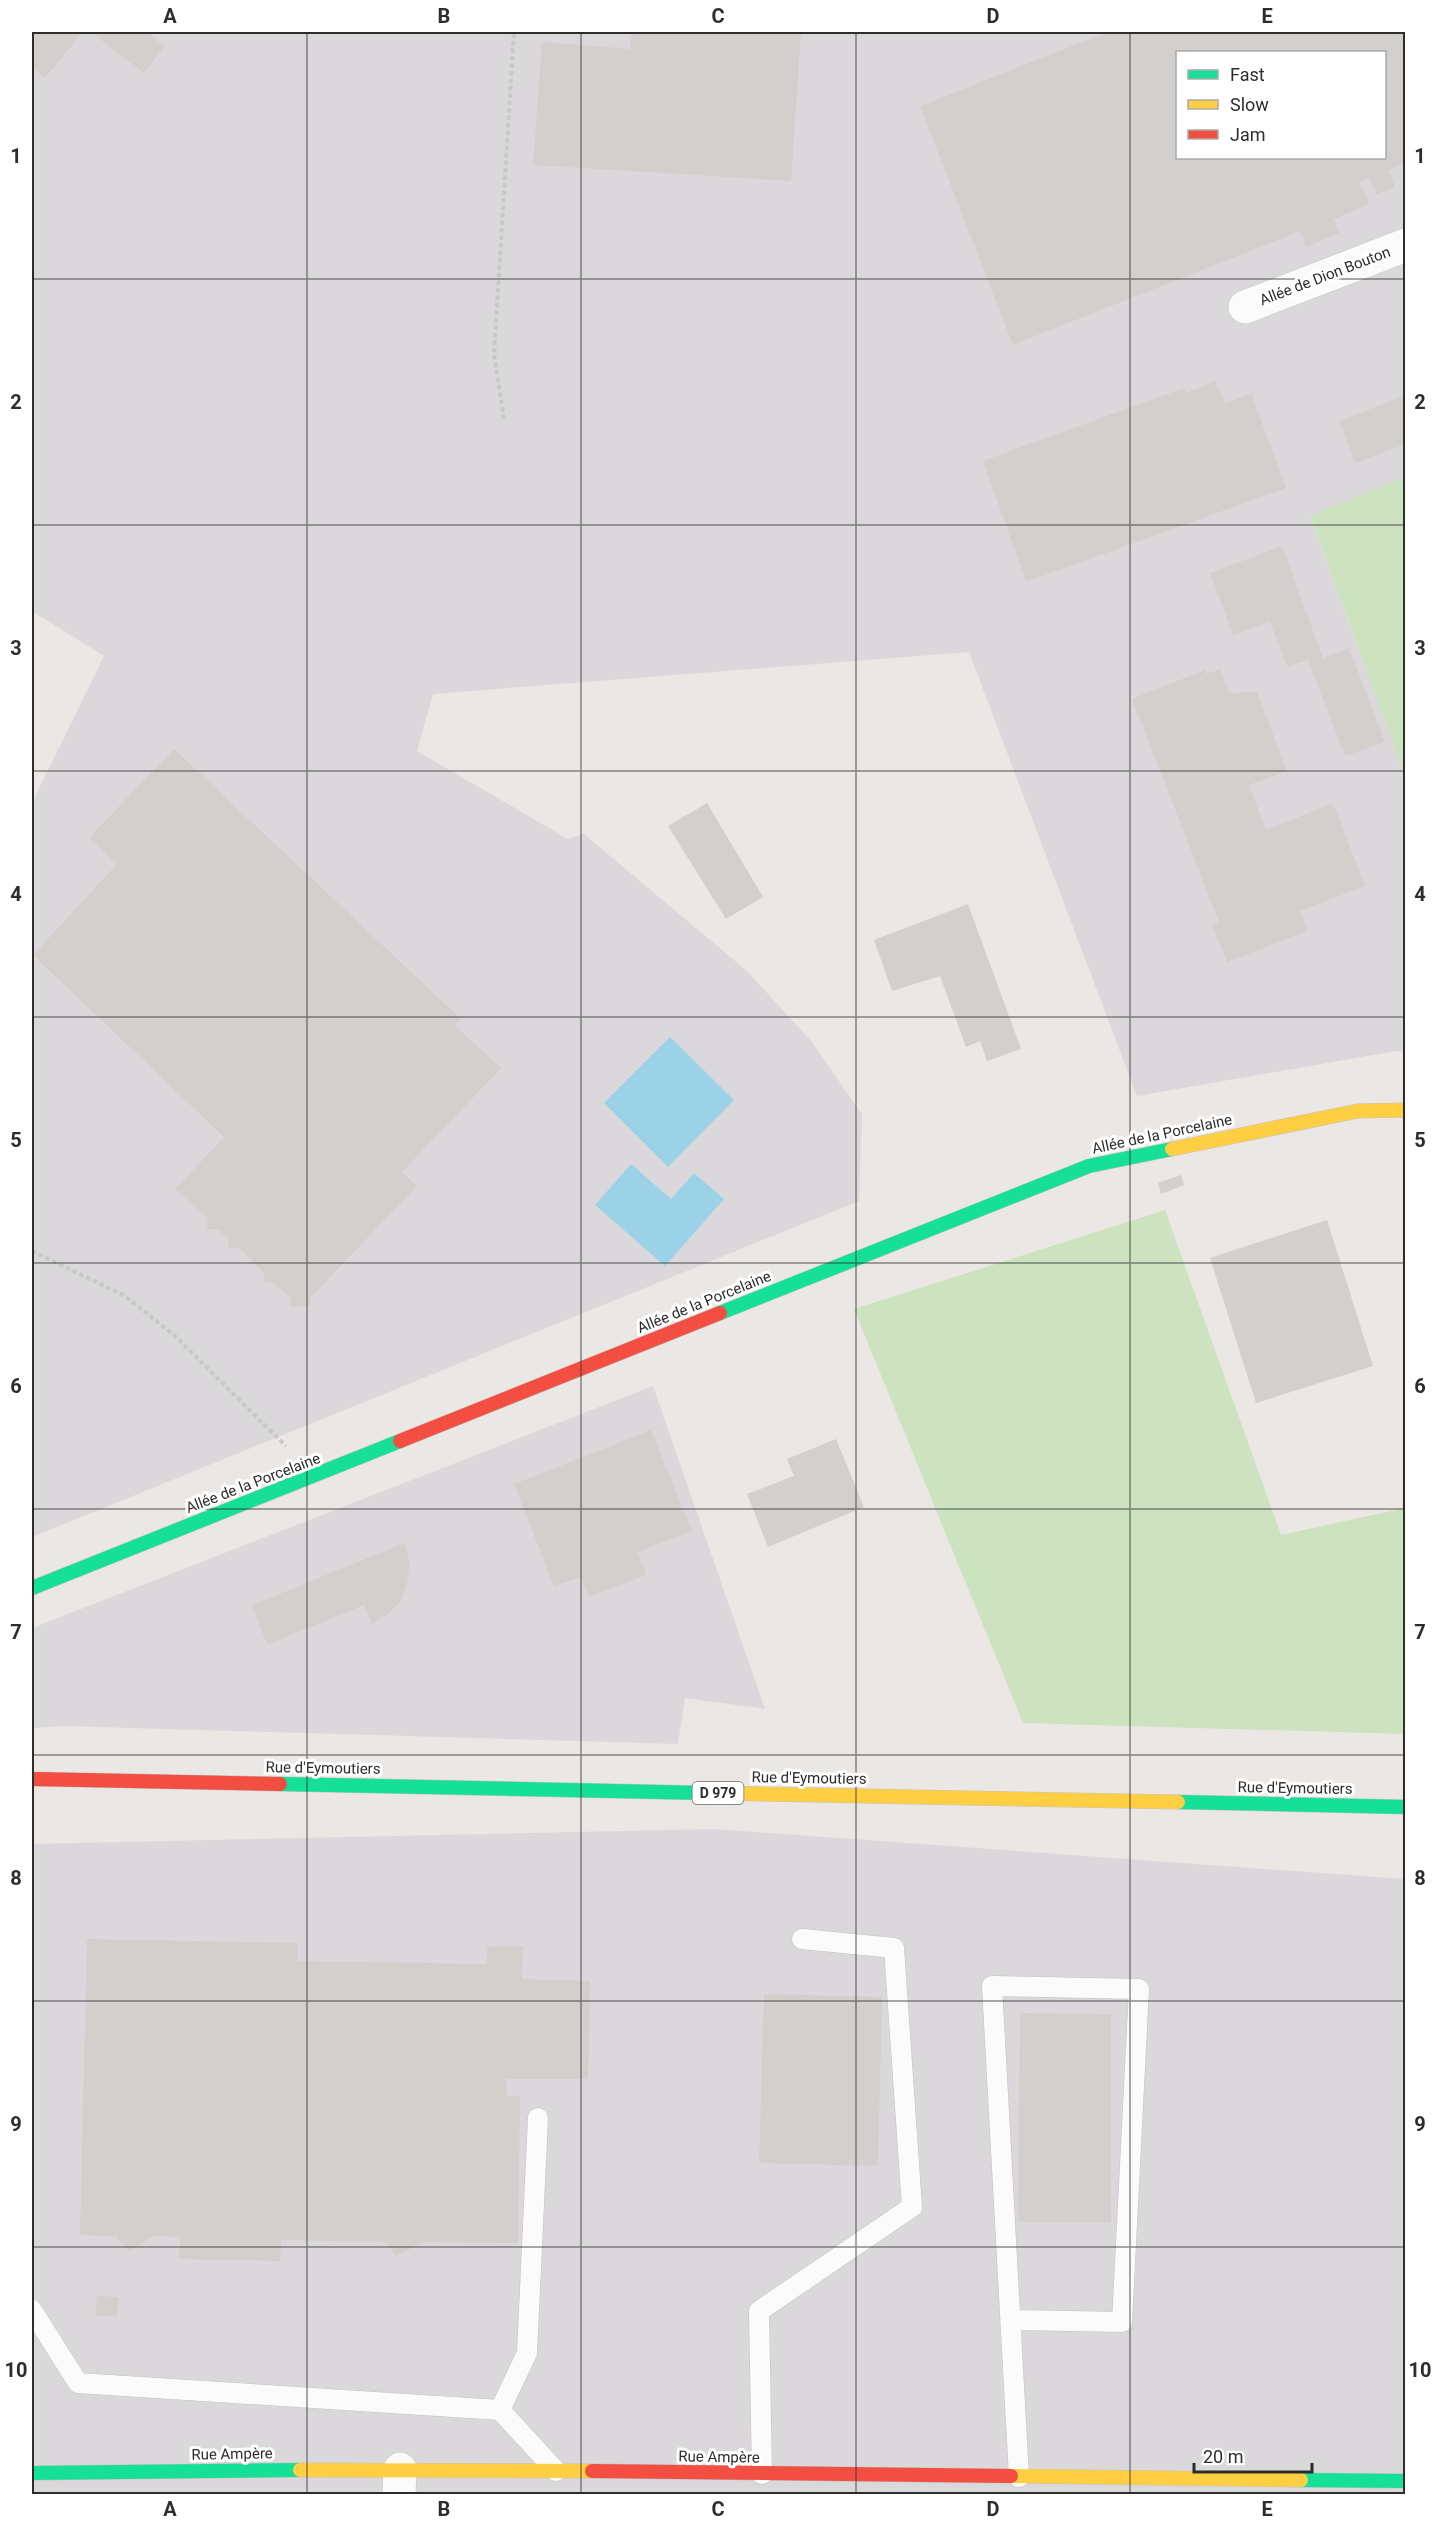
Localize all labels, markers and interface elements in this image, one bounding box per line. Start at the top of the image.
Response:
text: A [163,4,177,28]
text: B [438,4,450,28]
text: C [711,4,725,28]
text: D [987,4,1000,28]
text: E [1261,4,1273,28]
legend [1176,51,1386,159]
text: Fast [1230,64,1265,85]
text: Slow [1230,94,1269,115]
text: Jam [1230,124,1266,145]
text: 1 [10,144,22,168]
text: 1 [1414,144,1426,168]
street label: Allée de Dion Bouton [1257,243,1393,309]
text: 2 [10,390,22,414]
text: 2 [1414,390,1426,414]
text: 3 [10,636,22,660]
text: 3 [1414,636,1426,660]
text: 4 [10,882,22,906]
text: 4 [1414,882,1426,906]
street label: Allée de la Porcelaine [1090,1110,1234,1158]
text: 5 [10,1128,22,1152]
text: 5 [1414,1128,1426,1152]
street label: Allée de la Porcelaine [634,1267,774,1337]
text: 6 [10,1374,22,1398]
text: 6 [1414,1374,1426,1398]
street label: Allée de la Porcelaine [183,1449,323,1517]
text: 7 [10,1620,22,1644]
text: 7 [1414,1620,1426,1644]
street label: Rue d'Eymoutiers [265,1758,381,1778]
street label: Rue d'Eymoutiers [751,1768,867,1788]
street label: Rue d'Eymoutiers [1237,1778,1353,1798]
road number: D 979 [692,1782,744,1804]
text: 8 [10,1866,22,1890]
text: 8 [1414,1866,1426,1890]
text: 9 [10,2112,22,2136]
text: 9 [1414,2112,1426,2136]
text: 10 [5,2358,27,2382]
text: 10 [1409,2358,1431,2382]
scale bar [1194,2436,1312,2474]
street label: Rue Ampère [191,2444,273,2464]
text: 20 m [1203,2446,1243,2467]
street label: Rue Ampère [678,2447,760,2467]
text: A [163,2497,177,2521]
text: B [438,2497,450,2521]
text: C [711,2497,725,2521]
text: D [987,2497,1000,2521]
text: E [1261,2497,1273,2521]

